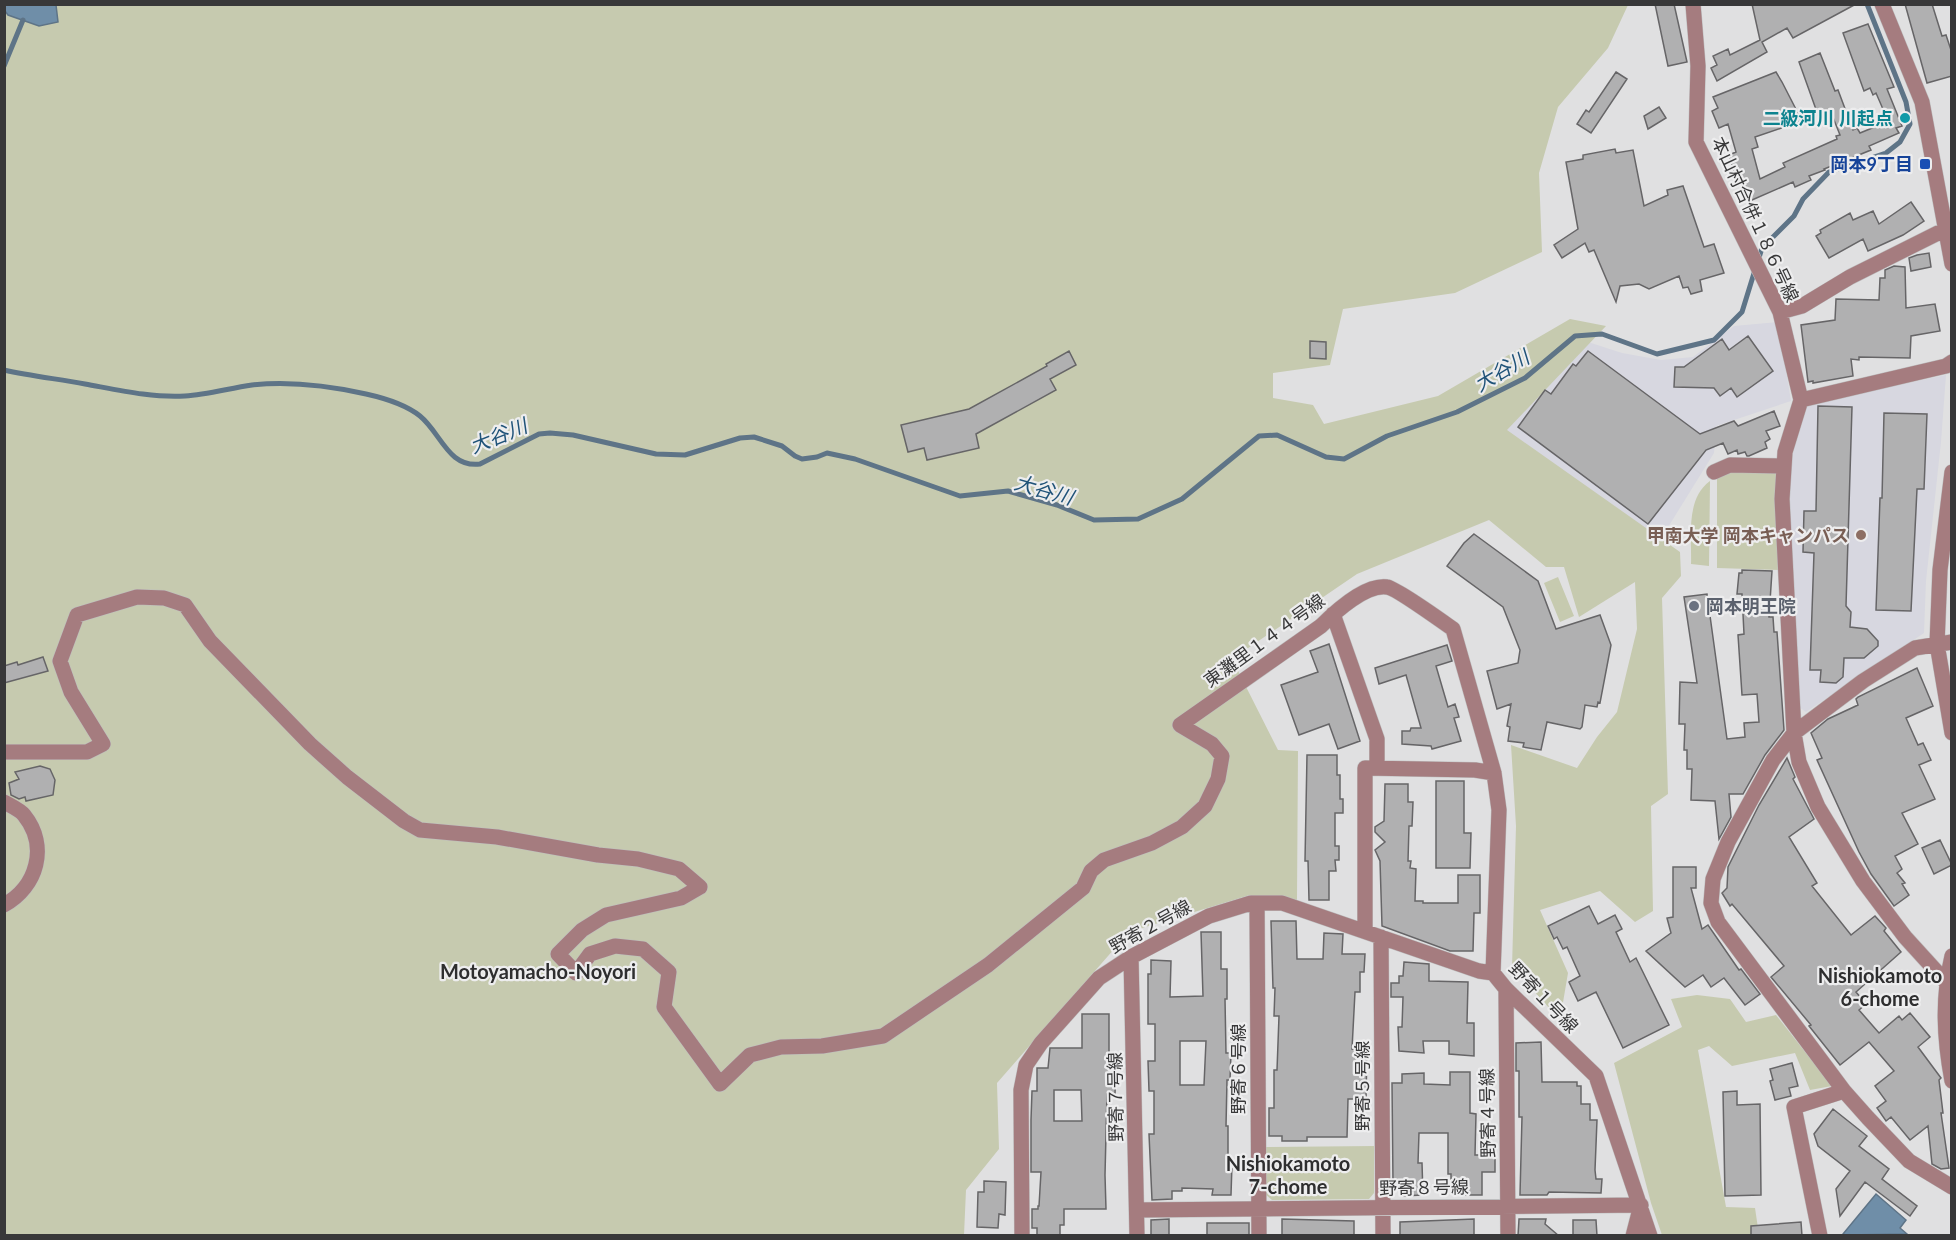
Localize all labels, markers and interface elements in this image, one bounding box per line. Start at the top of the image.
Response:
place label: 二級河川 川起点 [1763,107,1893,129]
marker: 二級河川 川起点 [1898,111,1912,125]
street label: 本山村合併１８６号線 [1708,133,1804,305]
place label: 岡本9丁目 [1831,153,1913,175]
marker: 岡本9丁目 [1918,157,1932,171]
water label: 大谷川 [1469,343,1535,396]
water label: 大谷川 [466,412,532,457]
water label: 大谷川 [1012,469,1078,509]
place label: 甲南大学 岡本キャンパス [1647,524,1849,546]
marker: 甲南大学 岡本キャンパス [1854,528,1868,542]
street label: 東灘里１４４号線 [1199,589,1329,691]
place label: 岡本明王院 [1706,595,1796,617]
marker: 岡本明王院 [1687,599,1701,613]
street label: 野寄２号線 [1105,895,1195,957]
street label: 野寄１号線 [1505,957,1583,1037]
district label: Motoyamacho-Noyori [440,959,636,983]
district label: Nishiokamoto 6-chome [1818,963,1942,1010]
street label: 野寄６号線 [1227,1024,1249,1114]
street label: 野寄５号線 [1351,1041,1373,1131]
street label: 野寄７号線 [1103,1052,1127,1142]
street label: 野寄４号線 [1475,1068,1499,1158]
district label: Nishiokamoto 7-chome [1226,1151,1350,1198]
street label: 野寄８号線 [1379,1175,1469,1199]

